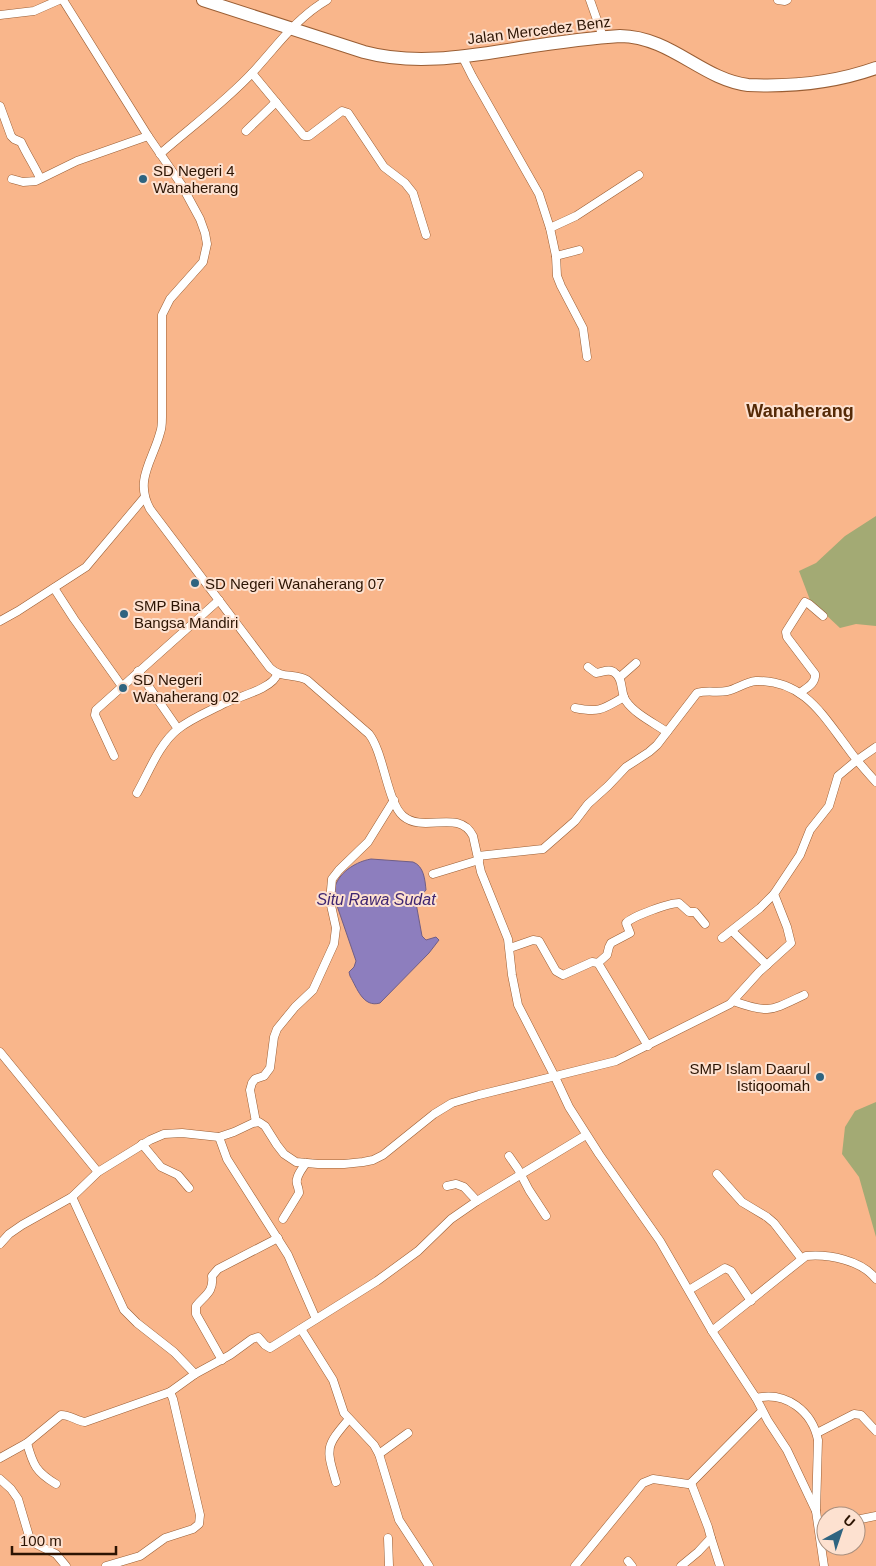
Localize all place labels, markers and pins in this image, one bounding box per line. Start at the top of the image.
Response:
place label: SD Negeri 4 Wanaherang [153,162,238,196]
marker: SD Negeri 4 Wanaherang [137,173,149,185]
place label: SD Negeri Wanaherang 07 [205,575,385,592]
marker: SD Negeri Wanaherang 07 [189,577,201,589]
place label: SMP Bina Bangsa Mandiri [134,597,238,631]
marker: SMP Bina Bangsa Mandiri [118,608,130,620]
place label: SD Negeri Wanaherang 02 [133,671,239,705]
marker: SD Negeri Wanaherang 02 [117,682,129,694]
place label: SMP Islam Daarul Istiqoomah [689,1060,810,1094]
marker: SMP Islam Daarul Istiqoomah [814,1071,826,1083]

